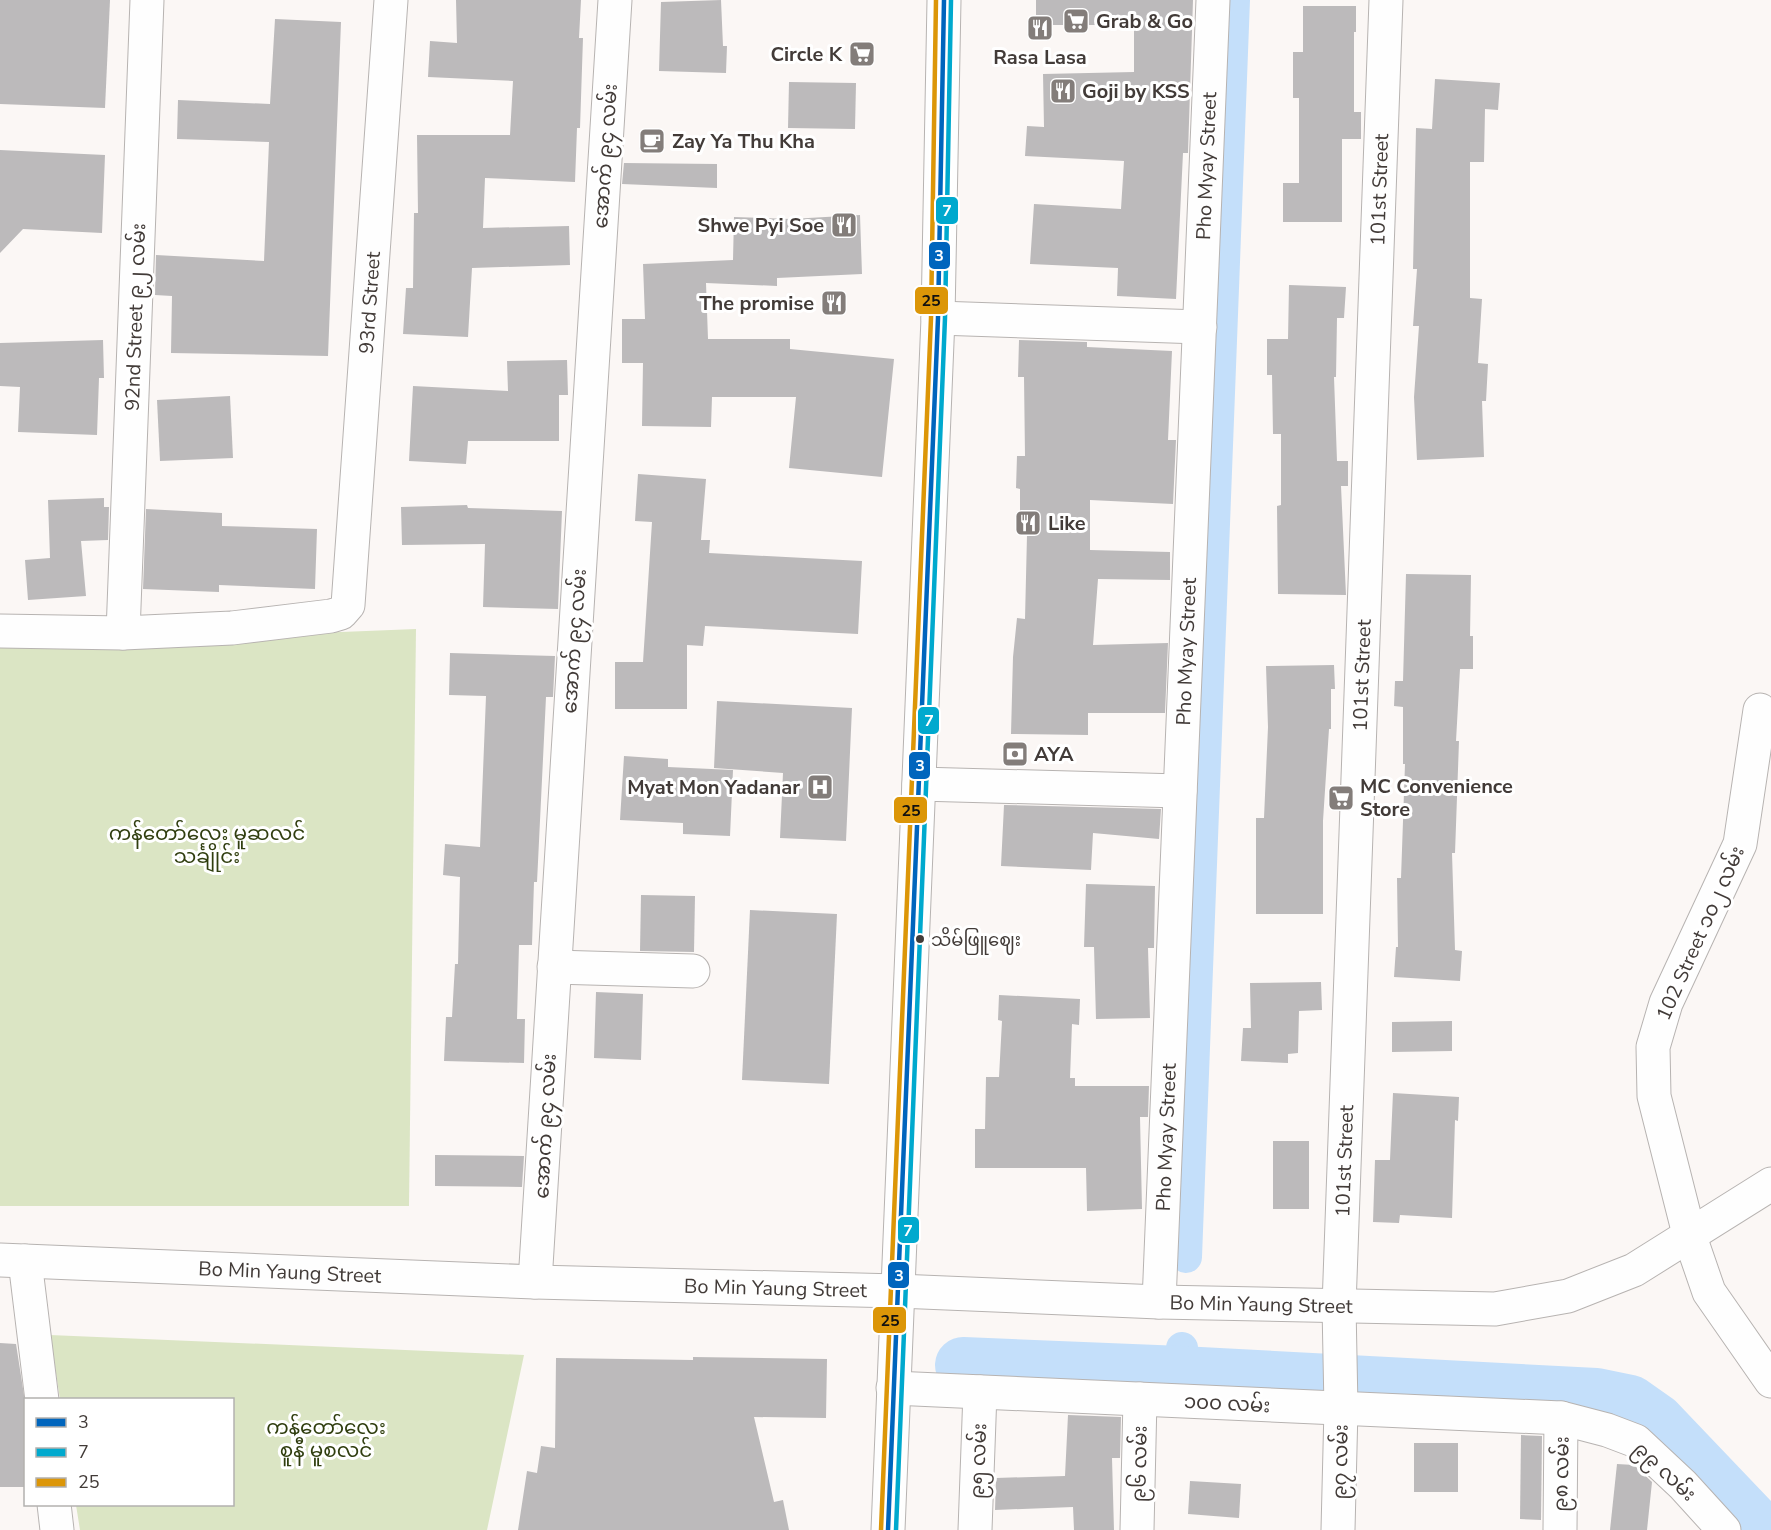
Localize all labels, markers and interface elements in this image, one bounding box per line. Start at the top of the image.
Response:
supermarket icon: Grab & Go [1061,6,1091,36]
place label: Grab & Go [1096,8,1193,35]
restaurant icon: Rasa Lasa [1025,13,1055,43]
supermarket icon: Circle K [847,39,877,69]
place label: Circle K [770,41,843,68]
place label: Rasa Lasa [993,44,1087,71]
restaurant icon: Goji by KSS [1048,76,1078,106]
place label: Goji by KSS [1082,78,1190,105]
street label: အောက် ၉၄ လမ်း [586,83,626,230]
street label: Pho Myay Street [1190,90,1223,241]
cafe icon: Zay Ya Thu Kha [637,126,667,156]
place label: Zay Ya Thu Kha [672,128,815,155]
street label: 101st Street [1364,132,1395,246]
line badge: 7 [935,196,959,225]
text: 7 [942,200,952,222]
restaurant icon: Shwe Pyi Soe [829,210,859,240]
place label: Shwe Pyi Soe [698,212,824,239]
street label: 92nd Street ၉၂ လမ်း [118,223,154,411]
line badge: 3 [928,241,951,270]
text: 3 [934,245,944,267]
street label: 93rd Street [353,250,387,355]
line badge: 25 [914,286,949,315]
restaurant icon: The promise [819,288,849,318]
place label: The promise [699,290,814,317]
text: 25 [921,290,941,312]
restaurant icon: Like [1013,508,1043,538]
place label: Like [1048,510,1086,537]
street label: အောက် ၉၄ လမ်း [555,568,595,715]
street label: Pho Myay Street [1170,576,1203,726]
street label: 101st Street [1347,618,1378,732]
line badge: 7 [917,706,940,735]
text: 7 [924,710,934,732]
bank icon: AYA [1000,739,1030,769]
place label: AYA [1034,741,1074,768]
line badge: 3 [908,751,931,780]
text: 3 [915,755,925,777]
hospital icon: Myat Mon Yadanar [805,772,835,802]
place label: MC Convenience Store [1360,773,1513,823]
place label: Myat Mon Yadanar [627,774,800,801]
supermarket icon: MC Convenience Store [1326,783,1356,813]
line badge: 25 [893,796,928,824]
text: 25 [901,800,921,822]
park label: ကန်တော်လေး မူဆလင် သင်္ချိုင်း [109,819,305,872]
street label: 102 Street ၁၀၂ လမ်း [1649,841,1753,1025]
place label: သိမ်ဖြူဈေး [931,926,1021,955]
marker: သိမ်ဖြူဈေး [914,933,926,945]
street label: အောက် ၉၄ လမ်း [527,1053,565,1199]
street label: Pho Myay Street [1150,1062,1183,1212]
street label: 101st Street [1329,1104,1360,1218]
line badge: 7 [897,1216,920,1244]
text: 7 [903,1220,913,1242]
street label: Bo Min Yaung Street [198,1255,383,1290]
line badge: 3 [887,1261,910,1289]
text: 3 [894,1265,904,1287]
street label: Bo Min Yaung Street [684,1273,868,1304]
street label: Bo Min Yaung Street [1169,1289,1354,1320]
line badge: 25 [872,1306,907,1334]
text: 25 [880,1310,900,1332]
street label: ၁၀၀ လမ်း [1183,1387,1271,1419]
legend [24,1398,234,1506]
text: 3 [78,1410,89,1434]
park label: ကန်တော်လေး စူနီ မူစလင် [266,1413,386,1467]
street label: ၉၅ လမ်း [963,1423,995,1500]
street label: ၉၇ လမ်း [1325,1424,1357,1500]
street label: ၉၆ လမ်း [1124,1425,1156,1503]
street label: ၉၉ လမ်း [1626,1435,1703,1509]
street label: ၉၈ လမ်း [1546,1436,1578,1512]
text: 7 [78,1440,89,1464]
text: 25 [78,1470,100,1494]

